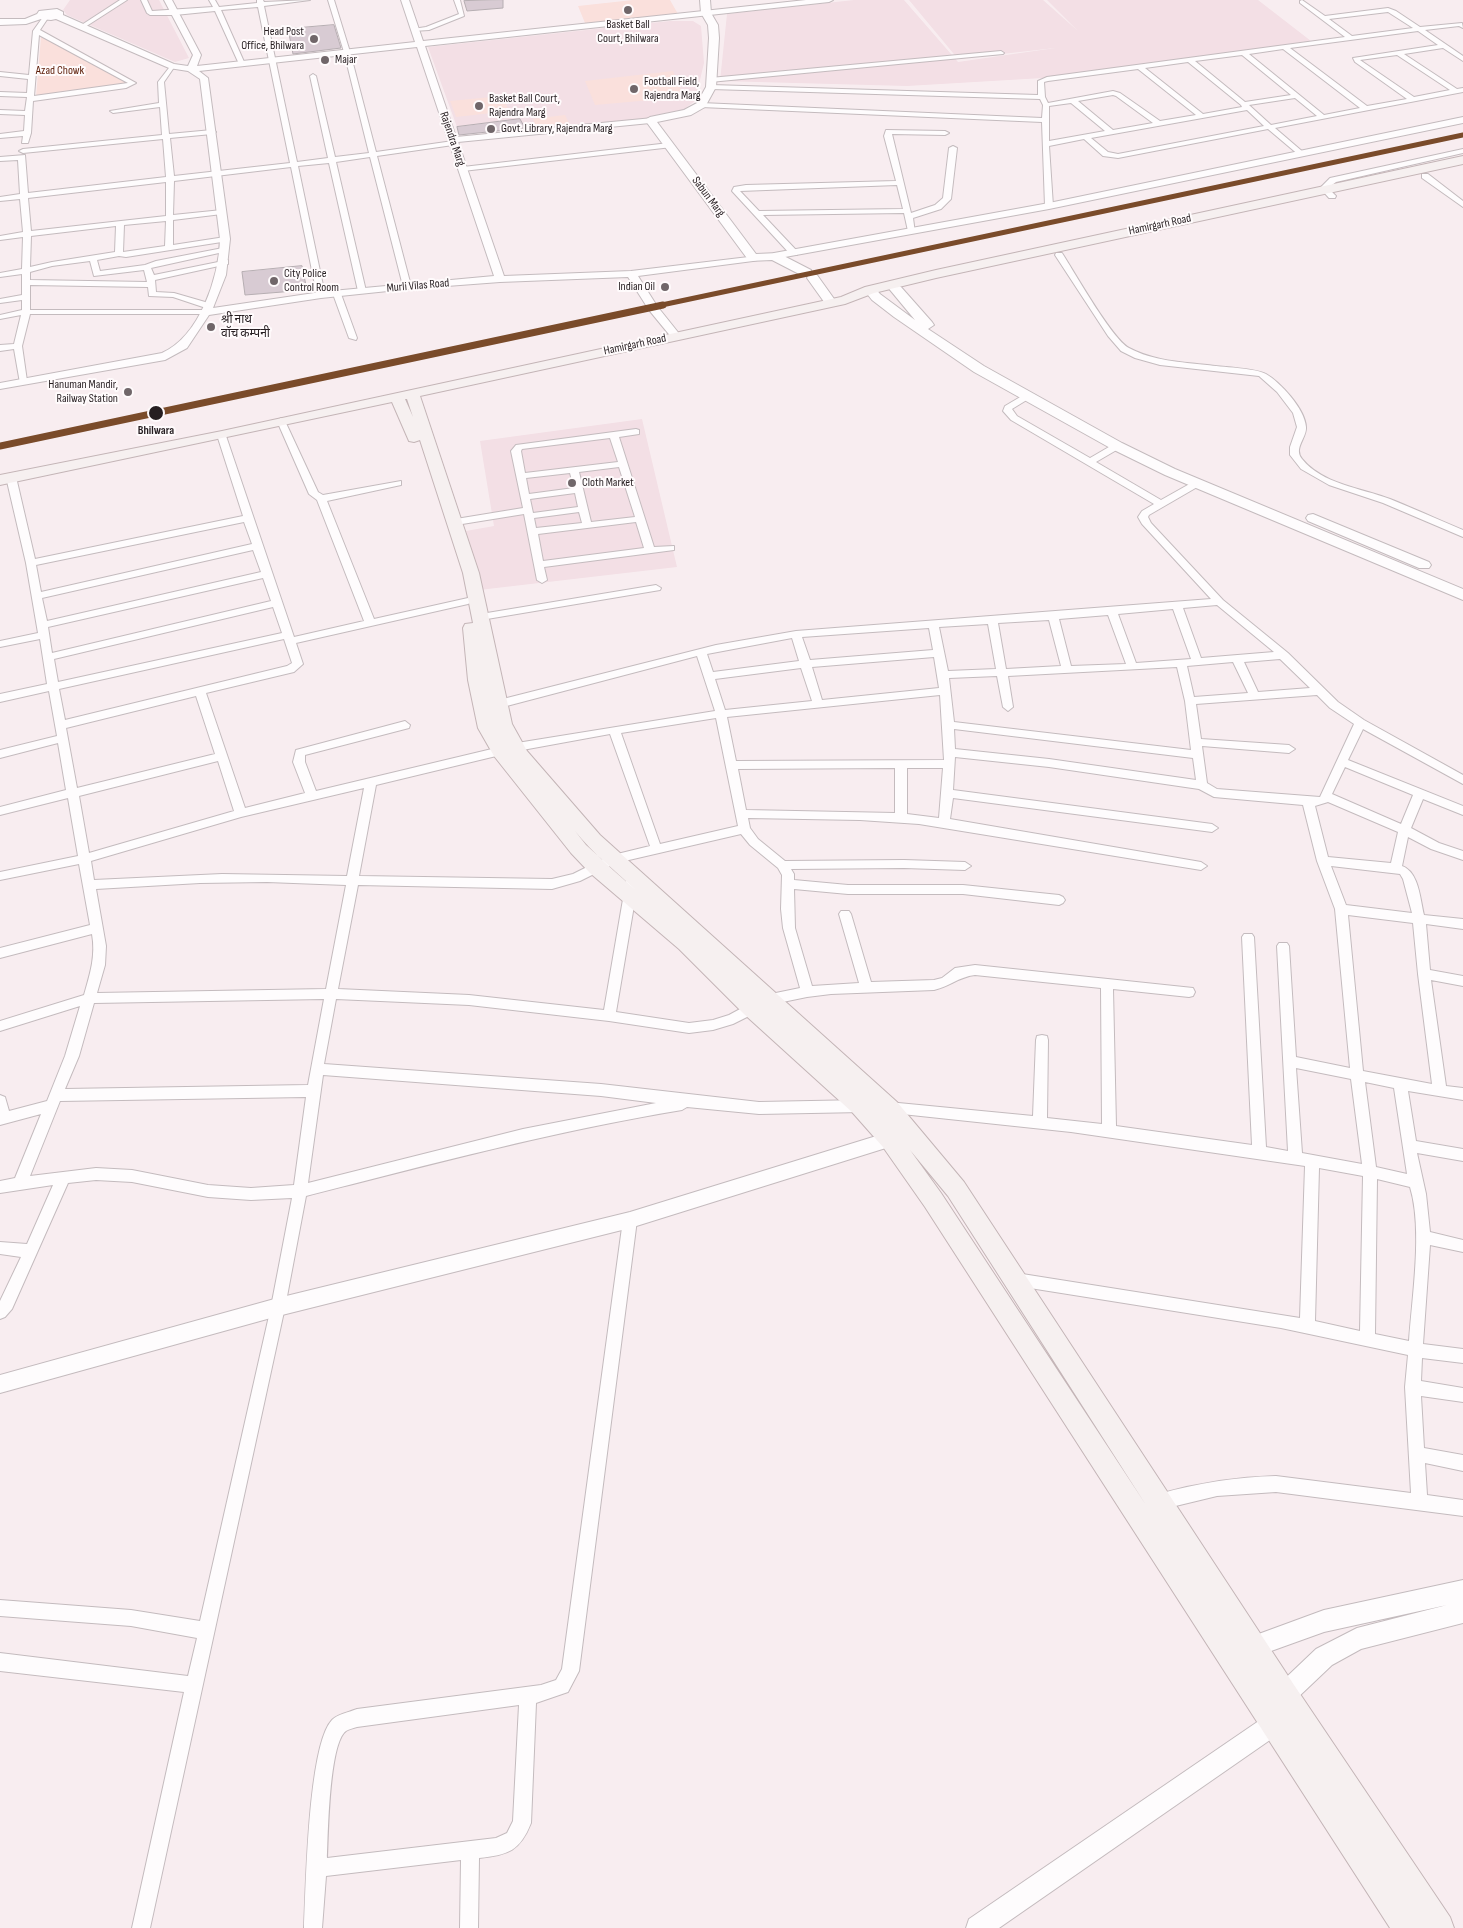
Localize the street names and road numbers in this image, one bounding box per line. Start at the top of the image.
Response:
street label: Rajendra Marg [436,110,468,168]
street label: Sabun Marg [688,174,728,220]
street label: Hamirgarh Road [1127,211,1193,239]
street label: Murli Vilas Road [386,276,450,296]
street label: Hamirgarh Road [602,331,668,359]

